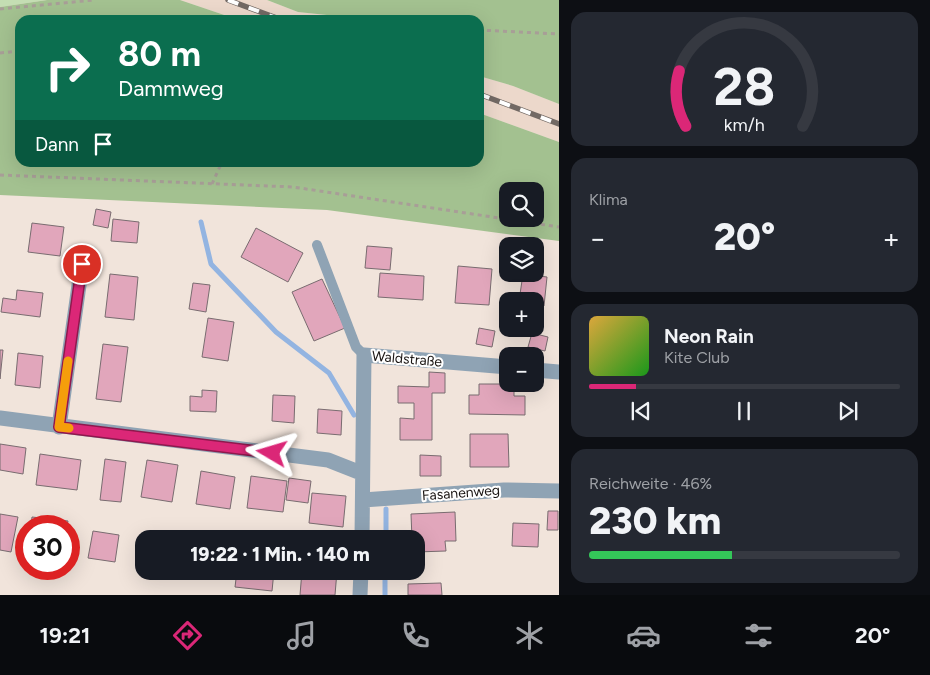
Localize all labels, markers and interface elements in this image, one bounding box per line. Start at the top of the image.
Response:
text: 80 m [118,33,201,75]
icon: right [35,35,100,100]
text: 28 [714,56,775,118]
text: Dammweg [118,75,224,102]
text: km/h [724,114,765,135]
icon: arrive [89,130,117,158]
text: Dann [35,133,79,156]
map controls [499,182,544,392]
button: search [499,182,544,227]
text: Klima [589,190,628,209]
text: 20° [714,214,775,260]
text: − [589,221,606,255]
text: + [883,221,900,255]
button: layers [499,237,544,282]
pin [61,243,103,285]
icon: arrive [68,250,96,278]
button: + [499,292,544,337]
text: Neon Rain [664,325,754,348]
street label: Waldstraße [371,347,443,371]
button: − [499,347,544,392]
text: Kite Club [664,348,730,367]
icon: previous [627,397,655,425]
icon: pause [730,397,758,425]
icon: next [834,397,862,425]
position arrow [245,426,297,478]
text: Reichweite · 46% [589,474,712,493]
street label: Fasanenweg [421,482,501,504]
text: 230 km [589,498,721,544]
speed limit sign: 30 [15,515,80,580]
text: 19:22 · 1 Min. · 140 m [190,543,370,566]
icon: directions [170,618,205,653]
icon: music [284,618,319,653]
icon: phone [398,618,433,653]
icon: climate [512,618,547,653]
icon: car [626,618,661,653]
icon: filters [741,618,776,653]
text: 19:21 [40,622,90,649]
text: 20° [855,622,890,649]

